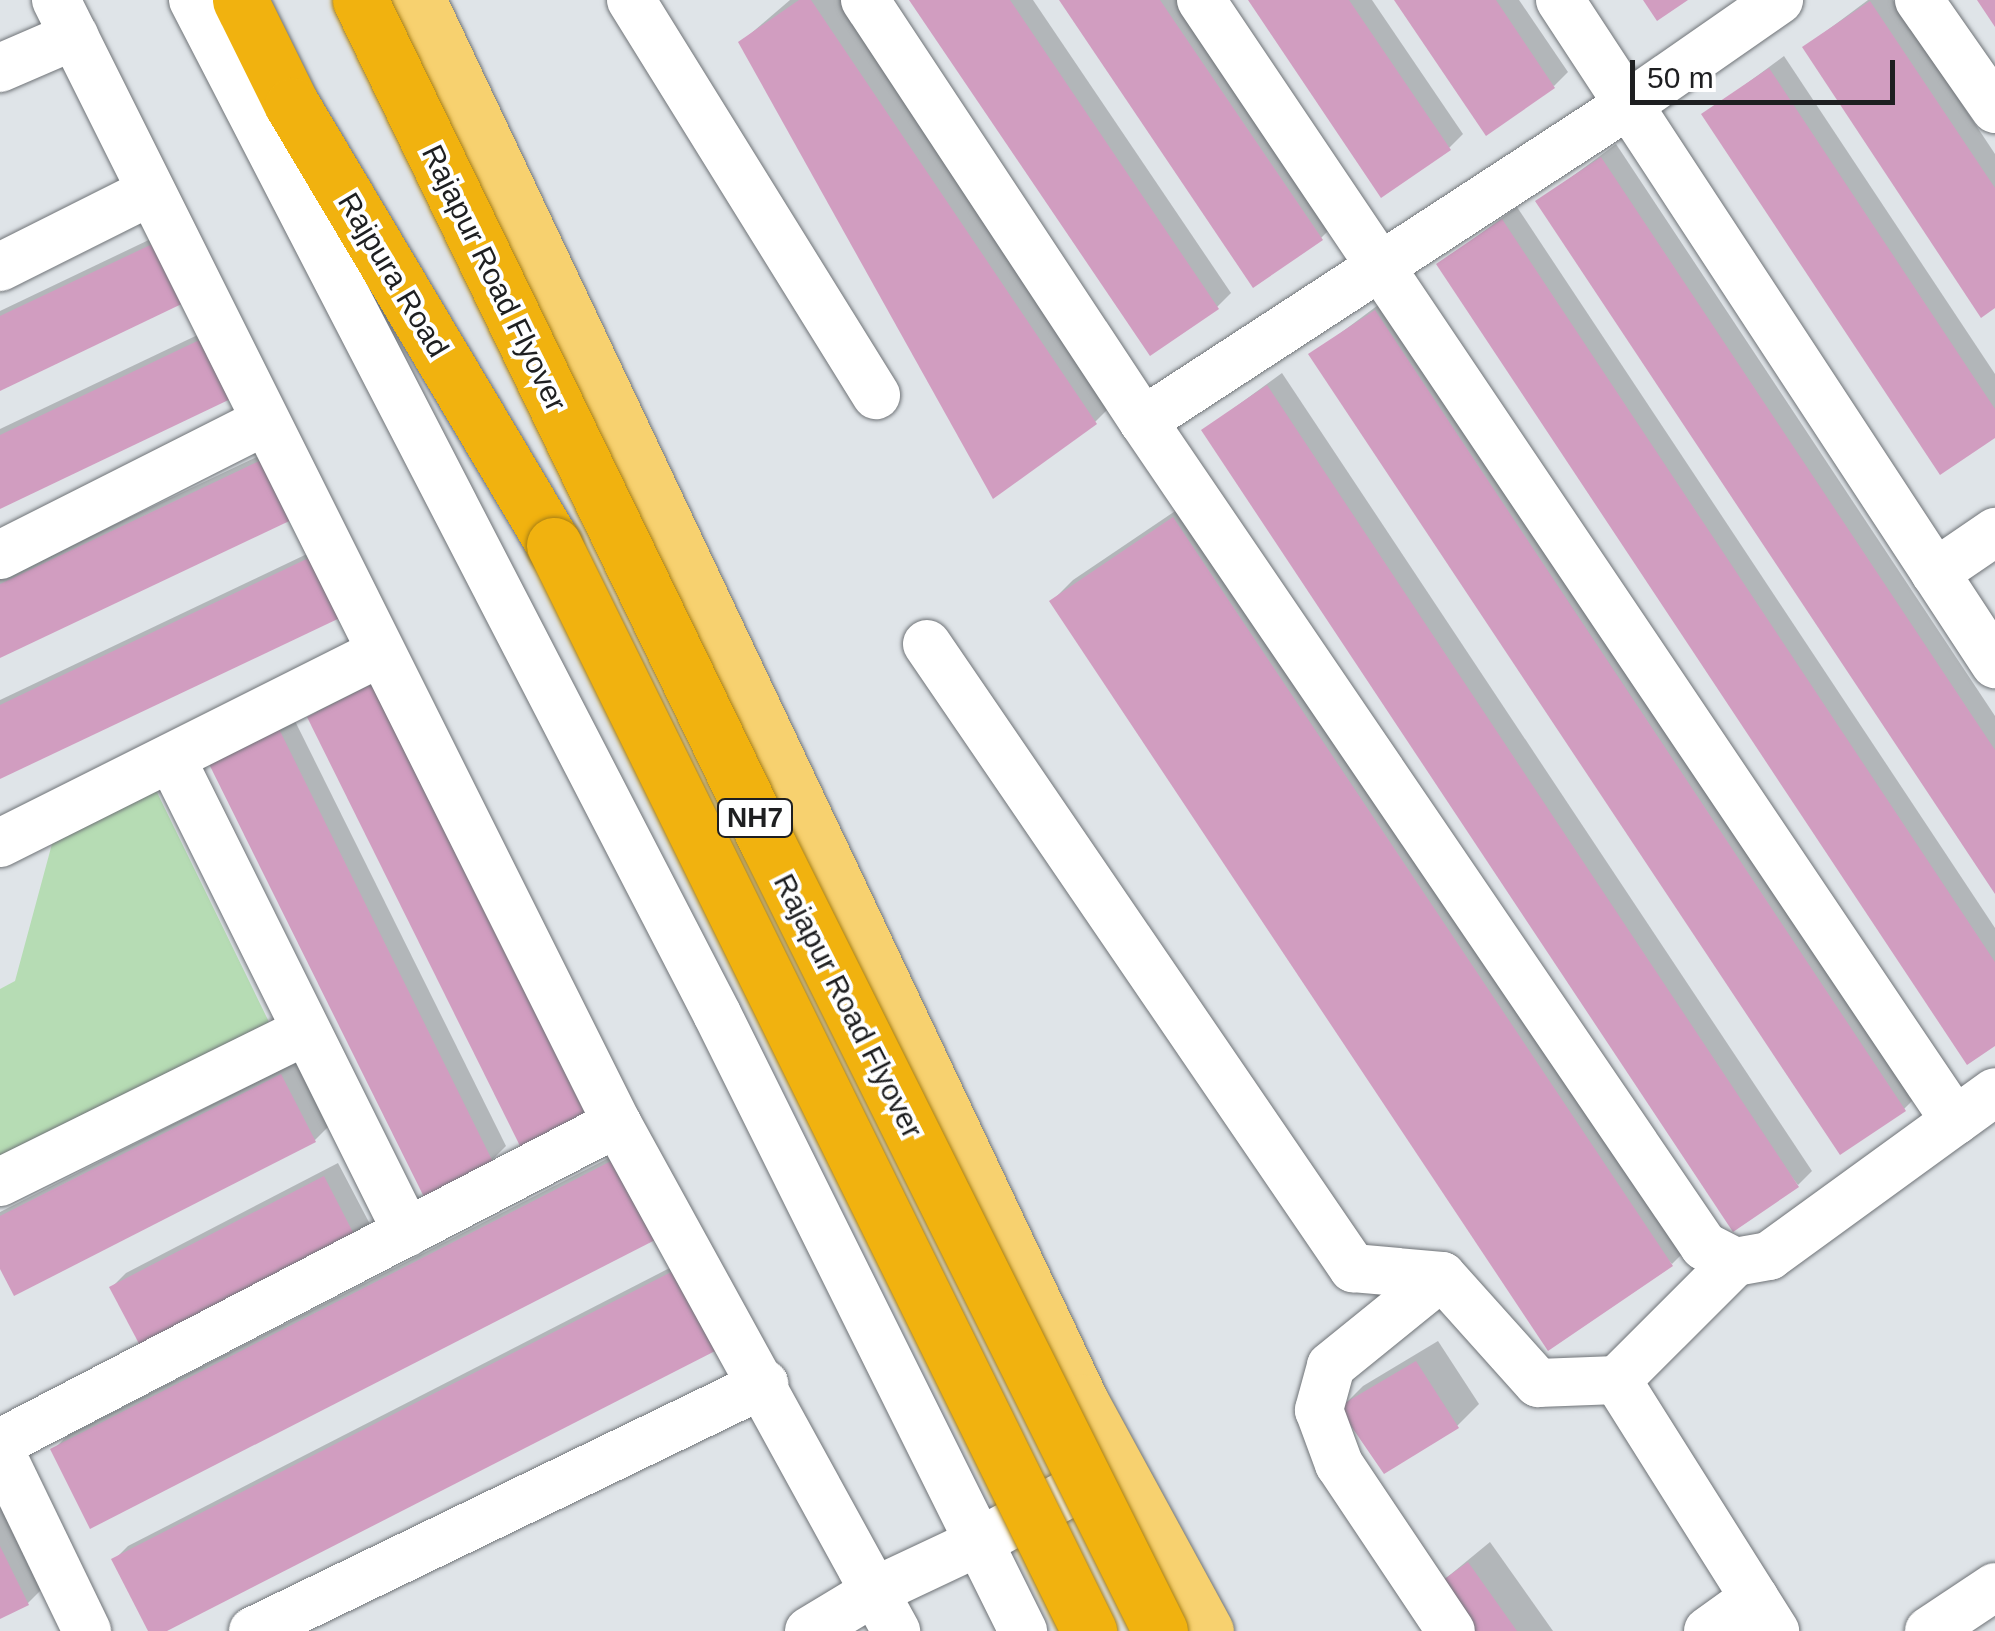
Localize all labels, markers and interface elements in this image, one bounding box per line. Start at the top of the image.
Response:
scale bar [1635,40,1900,102]
text: 50 m [1647,61,1714,94]
street label: Rajapur Road Flyover [414,139,574,417]
street label: Rajpura Road [330,186,456,364]
road number: NH7 [715,795,795,841]
street label: Rajapur Road Flyover [766,868,930,1144]

